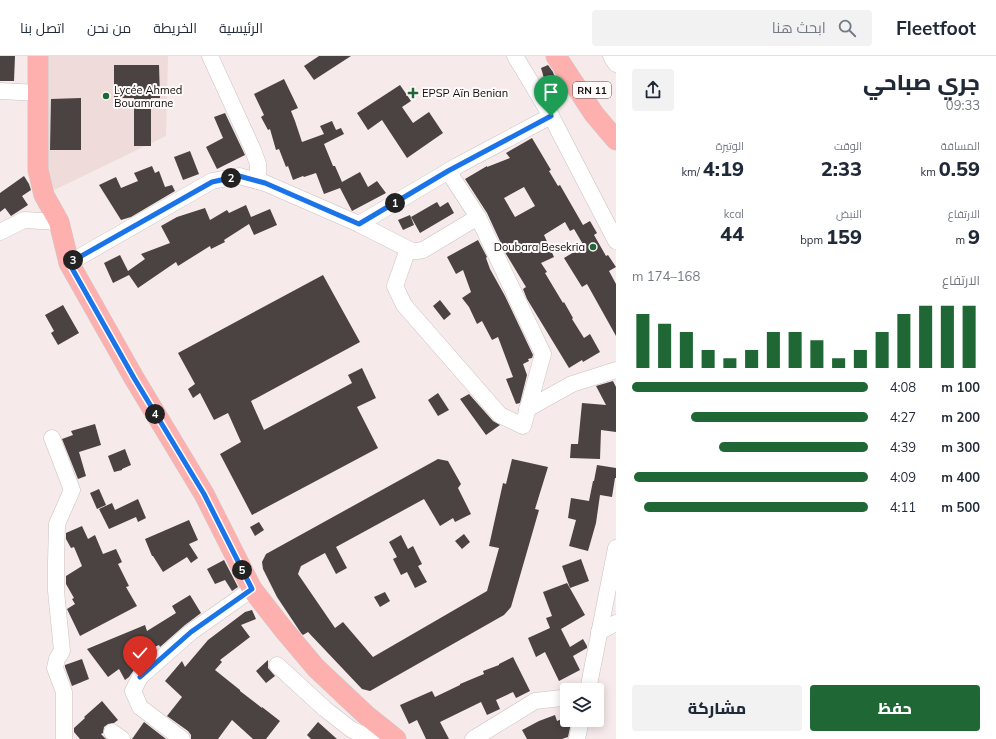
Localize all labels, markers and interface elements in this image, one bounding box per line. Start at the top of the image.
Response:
search box [592,10,872,46]
text: Fleetfoot [896,16,976,40]
icon: search [836,17,858,39]
text: ابحث هنا [772,18,826,37]
text: اتصل بنا [20,19,65,37]
text: من نحن [87,19,131,37]
text: الخريطة [153,19,197,37]
text: الرئيسية [219,19,263,37]
text: جري صباحي [863,68,980,96]
button: share [632,69,674,111]
pin [534,75,568,116]
icon: arrive [540,81,562,103]
road number: RN 11 [573,82,611,98]
place label: Lycée Ahmed Bouamrane [114,83,182,110]
place label: EPSP Aïn Benian [422,86,508,100]
marker: EPSP Aïn Benian [407,87,419,99]
marker: Lycée Ahmed Bouamrane [101,91,111,101]
text: 09:33 [946,97,980,113]
text: الوتيرة [716,139,744,153]
text: الوقت [834,139,862,153]
text: المسافة [941,139,980,153]
text: 4:19 [703,156,744,181]
text: 2:33 [821,156,862,181]
text: 0.59 [939,156,980,181]
text: /km [681,165,703,179]
text: km [921,165,939,179]
pin: 2 [221,168,241,188]
text: 2 [228,171,234,185]
pin: 1 [385,193,405,213]
text: 1 [392,196,398,210]
text: kcal [724,207,744,221]
text: النبض [836,207,862,221]
text: الارتفاع [948,207,980,221]
text: 44 [720,221,744,246]
text: 159 [826,224,862,249]
text: 9 [968,224,980,249]
text: bpm [800,233,826,247]
text: m [955,233,968,247]
place label: Doubara Besekria [494,240,585,254]
marker: Doubara Besekria [588,242,598,252]
pin: 3 [63,250,83,270]
text: 3 [70,253,76,267]
text: 168–174 m [632,268,700,284]
text: الارتفاع [942,272,980,288]
text: 4:08 [890,379,916,395]
text: 100 m [941,379,980,395]
pin: 4 [145,404,165,424]
text: 4 [152,407,158,421]
text: 4:27 [890,409,916,425]
text: 200 m [941,409,980,425]
text: 4:39 [890,439,916,455]
text: 300 m [941,439,980,455]
text: 4:09 [890,469,916,485]
text: 400 m [941,469,980,485]
text: 4:11 [890,499,916,515]
text: 500 m [941,499,980,515]
pin: 5 [232,560,252,580]
text: 5 [239,563,245,577]
pin [123,636,157,677]
icon: check [129,642,151,664]
map controls [560,683,604,727]
button: layers [560,683,604,727]
button: مشاركة [632,685,802,731]
button: حفظ [810,685,980,731]

